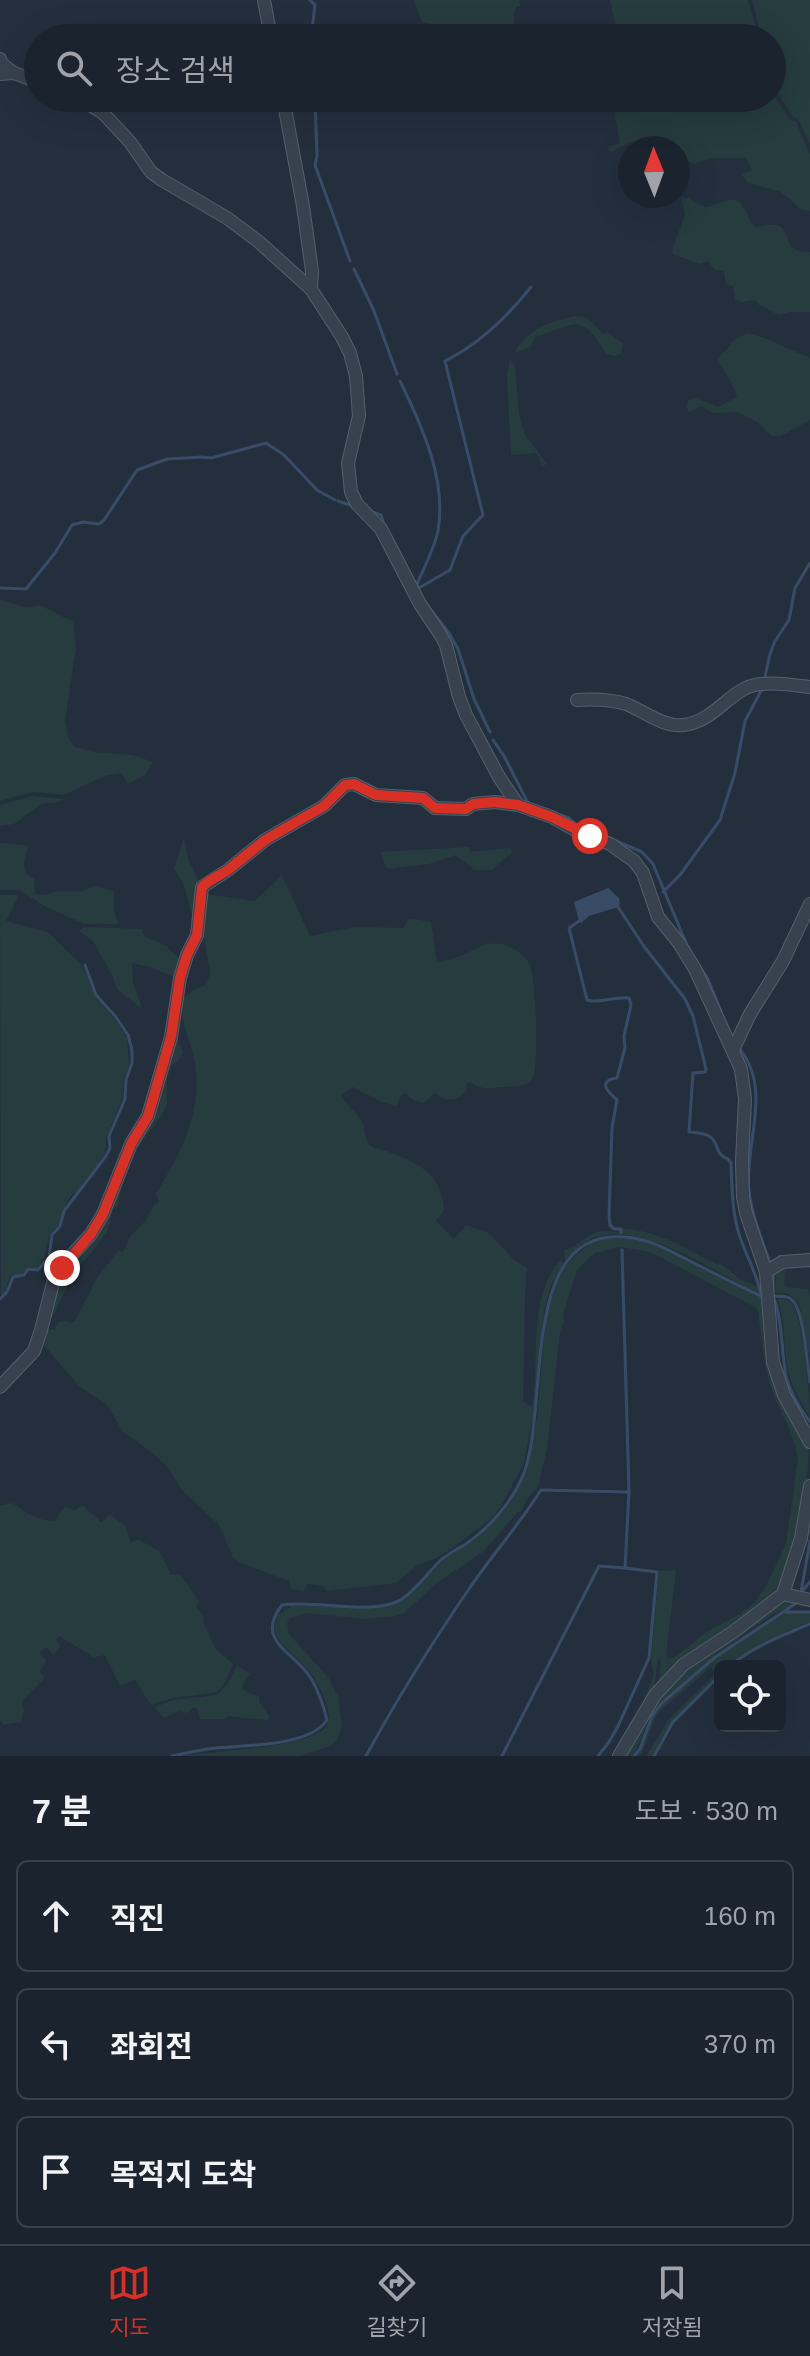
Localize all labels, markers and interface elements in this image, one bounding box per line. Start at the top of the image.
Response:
search box [24,24,786,112]
icon: search [52,46,96,90]
text: 장소 검색 [116,54,235,87]
north arrow [618,136,690,208]
route start [572,818,608,854]
route end [44,1250,80,1286]
map controls [714,1660,786,1732]
button: locate [714,1660,786,1732]
text: 7 분 [32,1792,92,1830]
text: 도보 · 530 m [635,1796,778,1826]
icon: ahead [34,1894,78,1938]
text: 160 m [704,1901,776,1931]
text: 직진 [110,1902,165,1935]
icon: left [34,2022,78,2066]
text: 370 m [704,2029,776,2059]
text: 좌회전 [110,2030,193,2063]
icon: arrive [34,2150,78,2194]
text: 목적지 도착 [110,2158,256,2191]
tab: 지도 [107,2261,151,2341]
tab: 길찾기 [366,2261,427,2341]
tab: 저장됨 [642,2261,703,2341]

